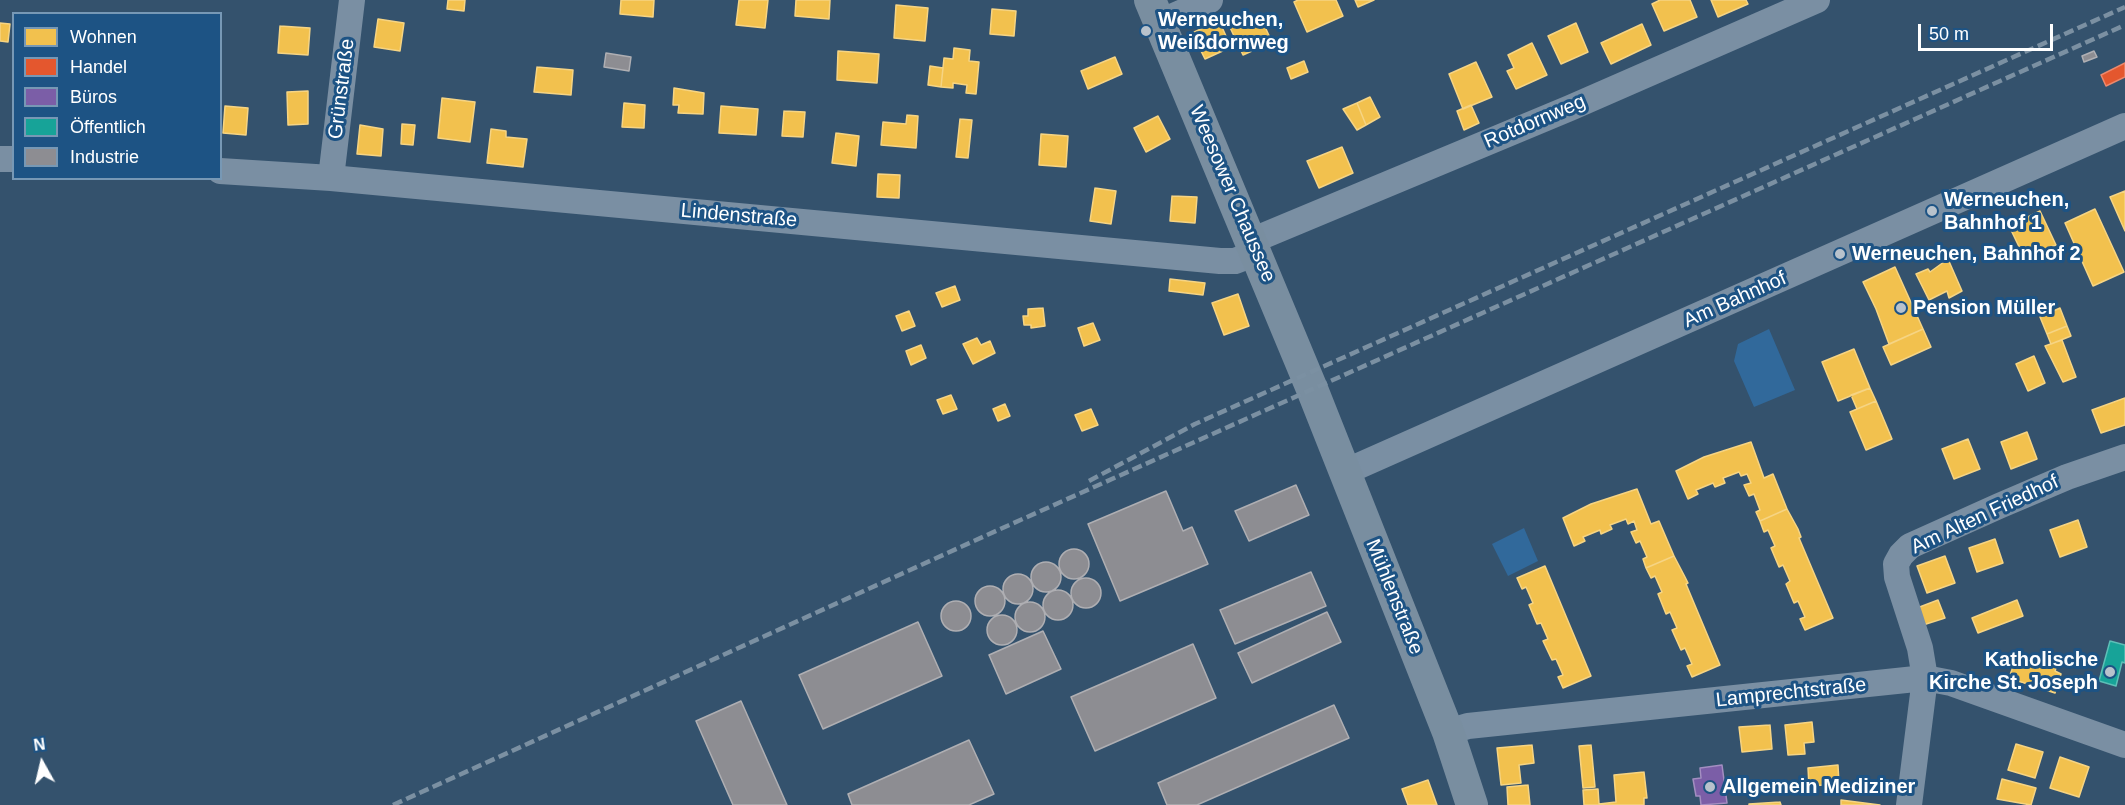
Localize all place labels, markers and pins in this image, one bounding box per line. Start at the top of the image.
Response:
place label: Werneuchen, Weißdornweg [1158,8,1289,55]
marker: Werneuchen, Weißdornweg [1139,24,1153,38]
place label: Werneuchen, Bahnhof 1 [1944,188,2069,235]
marker: Werneuchen, Bahnhof 1 [1925,204,1939,218]
place label: Werneuchen, Bahnhof 2 [1852,242,2081,266]
marker: Werneuchen, Bahnhof 2 [1833,247,1847,261]
place label: Pension Müller [1913,296,2055,320]
marker: Pension Müller [1894,301,1908,315]
place label: Katholische Kirche St. Joseph [1929,648,2098,695]
marker: Katholische Kirche St. Joseph [2103,665,2117,679]
place label: Allgemein Mediziner [1722,775,1915,799]
marker: Allgemein Mediziner [1703,780,1717,794]

